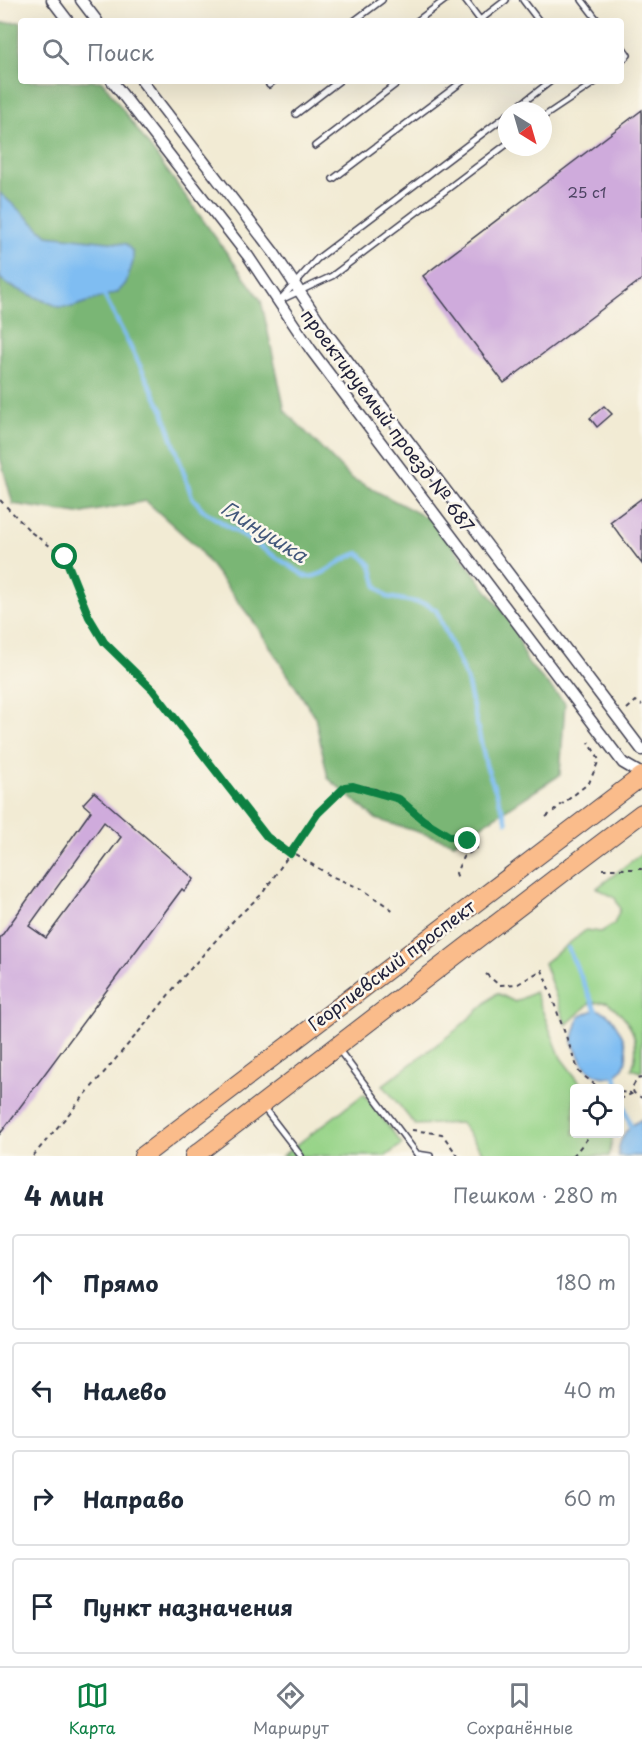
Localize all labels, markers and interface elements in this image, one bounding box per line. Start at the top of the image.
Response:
search box [18,18,624,84]
icon: search [39,35,72,68]
text: Поиск [87,35,154,68]
north arrow [498,102,552,156]
house number: 25 с1 [567,180,607,203]
street label: проектируемый проезд № 687 [295,303,481,538]
water label: Глинушка [216,493,315,570]
route start [51,543,77,569]
route end [454,827,480,853]
street label: Георгиевский проспект [302,893,481,1037]
map controls [570,1084,624,1138]
button: locate [570,1084,624,1138]
text: 4 мин [24,1176,105,1215]
text: Пешком · 280 m [453,1180,618,1210]
icon: ahead [26,1266,59,1299]
text: Прямо [83,1266,158,1299]
text: 180 m [556,1267,616,1297]
icon: left [26,1374,59,1407]
text: Налево [83,1374,166,1407]
text: 40 m [564,1375,616,1405]
icon: right [26,1482,59,1515]
text: Направо [83,1482,184,1515]
text: 60 m [564,1483,616,1513]
icon: arrive [26,1590,59,1623]
text: Пункт назначения [83,1590,293,1623]
tab: Карта [69,1679,116,1739]
tab: Маршрут [253,1679,329,1739]
tab: Сохранённые [466,1679,573,1739]

